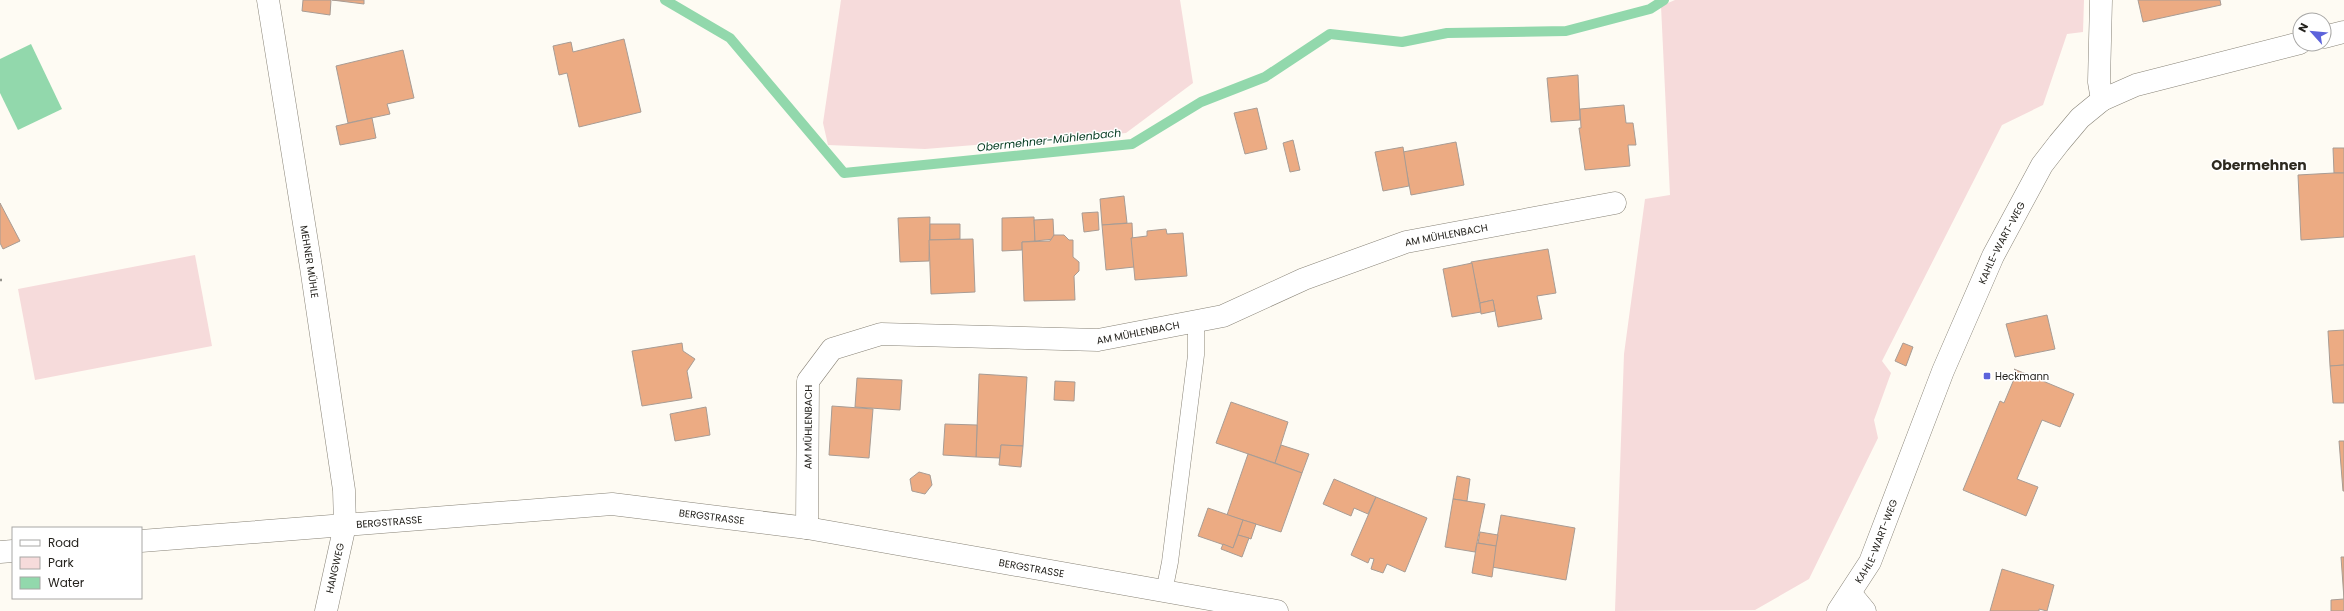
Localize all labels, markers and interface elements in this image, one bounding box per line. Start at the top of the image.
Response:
north arrow [2292,12,2332,52]
text: N [2294,20,2312,35]
water label: Obermehner-Mühlenbach [976,124,1122,156]
district label: Obermehnen [2211,155,2307,175]
street label: KAHLE-WART-WEG [1974,199,2029,286]
street label: AM MÜHLENBACH [1403,219,1489,250]
street label: MEHNER MÜHLE [297,224,323,299]
street label: AM MÜHLENBACH [1095,317,1181,348]
place label: Heckmann [1995,369,2049,384]
marker: Heckmann [1982,371,1992,381]
street label: AM MÜHLENBACH [800,385,815,469]
street label: KAHLE-WART-WEG [1851,497,1901,586]
street label: BERGSTRASSE [678,505,746,528]
street label: BERGSTRASSE [356,511,423,532]
legend [12,527,142,599]
text: Road [48,534,79,551]
street label: HANGWEG [322,541,348,595]
text: Park [48,554,75,571]
street label: BERGSTRASSE [998,555,1065,581]
text: Water [48,574,85,591]

